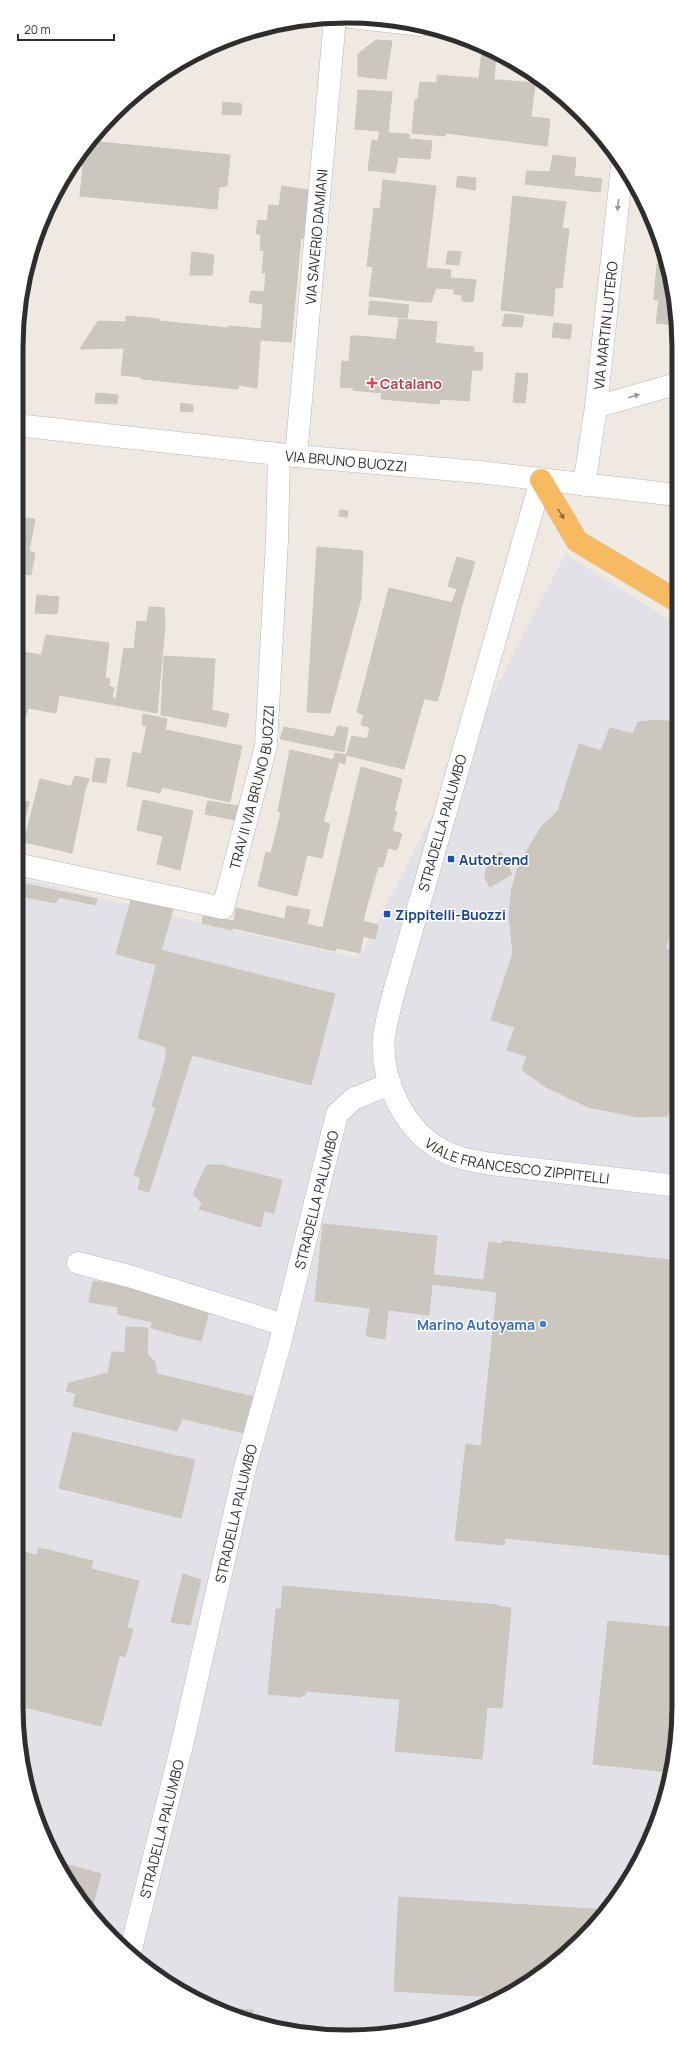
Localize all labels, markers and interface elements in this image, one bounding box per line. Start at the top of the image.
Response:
scale bar [18,16,114,42]
text: 20 m [24,21,51,38]
street label: VIA SAVERIO DAMIANI [300,168,331,306]
one-way arrow [614,199,621,211]
street label: VIA MARTIN LUTERO [588,260,621,391]
place label: Catalano [380,374,442,393]
marker: Catalano [367,378,377,388]
one-way arrow [628,393,640,399]
street label: VIA BRUNO BUOZZI [284,445,408,475]
one-way arrow [557,508,564,520]
street label: TRAV II VIA BRUNO BUOZZI [224,705,278,871]
street label: STRADELLA PALUMBO [413,752,471,894]
place label: Autotrend [459,850,528,869]
marker: Autotrend [446,854,456,864]
place label: Zippitelli-Buozzi [395,905,506,924]
marker: Zippitelli-Buozzi [382,909,392,919]
street label: STRADELLA PALUMBO [289,1128,342,1271]
street label: VIALE FRANCESCO ZIPPITELLI [422,1133,611,1187]
place label: Marino Autoyama [417,1315,535,1334]
marker: Marino Autoyama [538,1319,548,1329]
street label: STRADELLA PALUMBO [210,1442,261,1585]
street label: STRADELLA PALUMBO [135,1758,188,1900]

